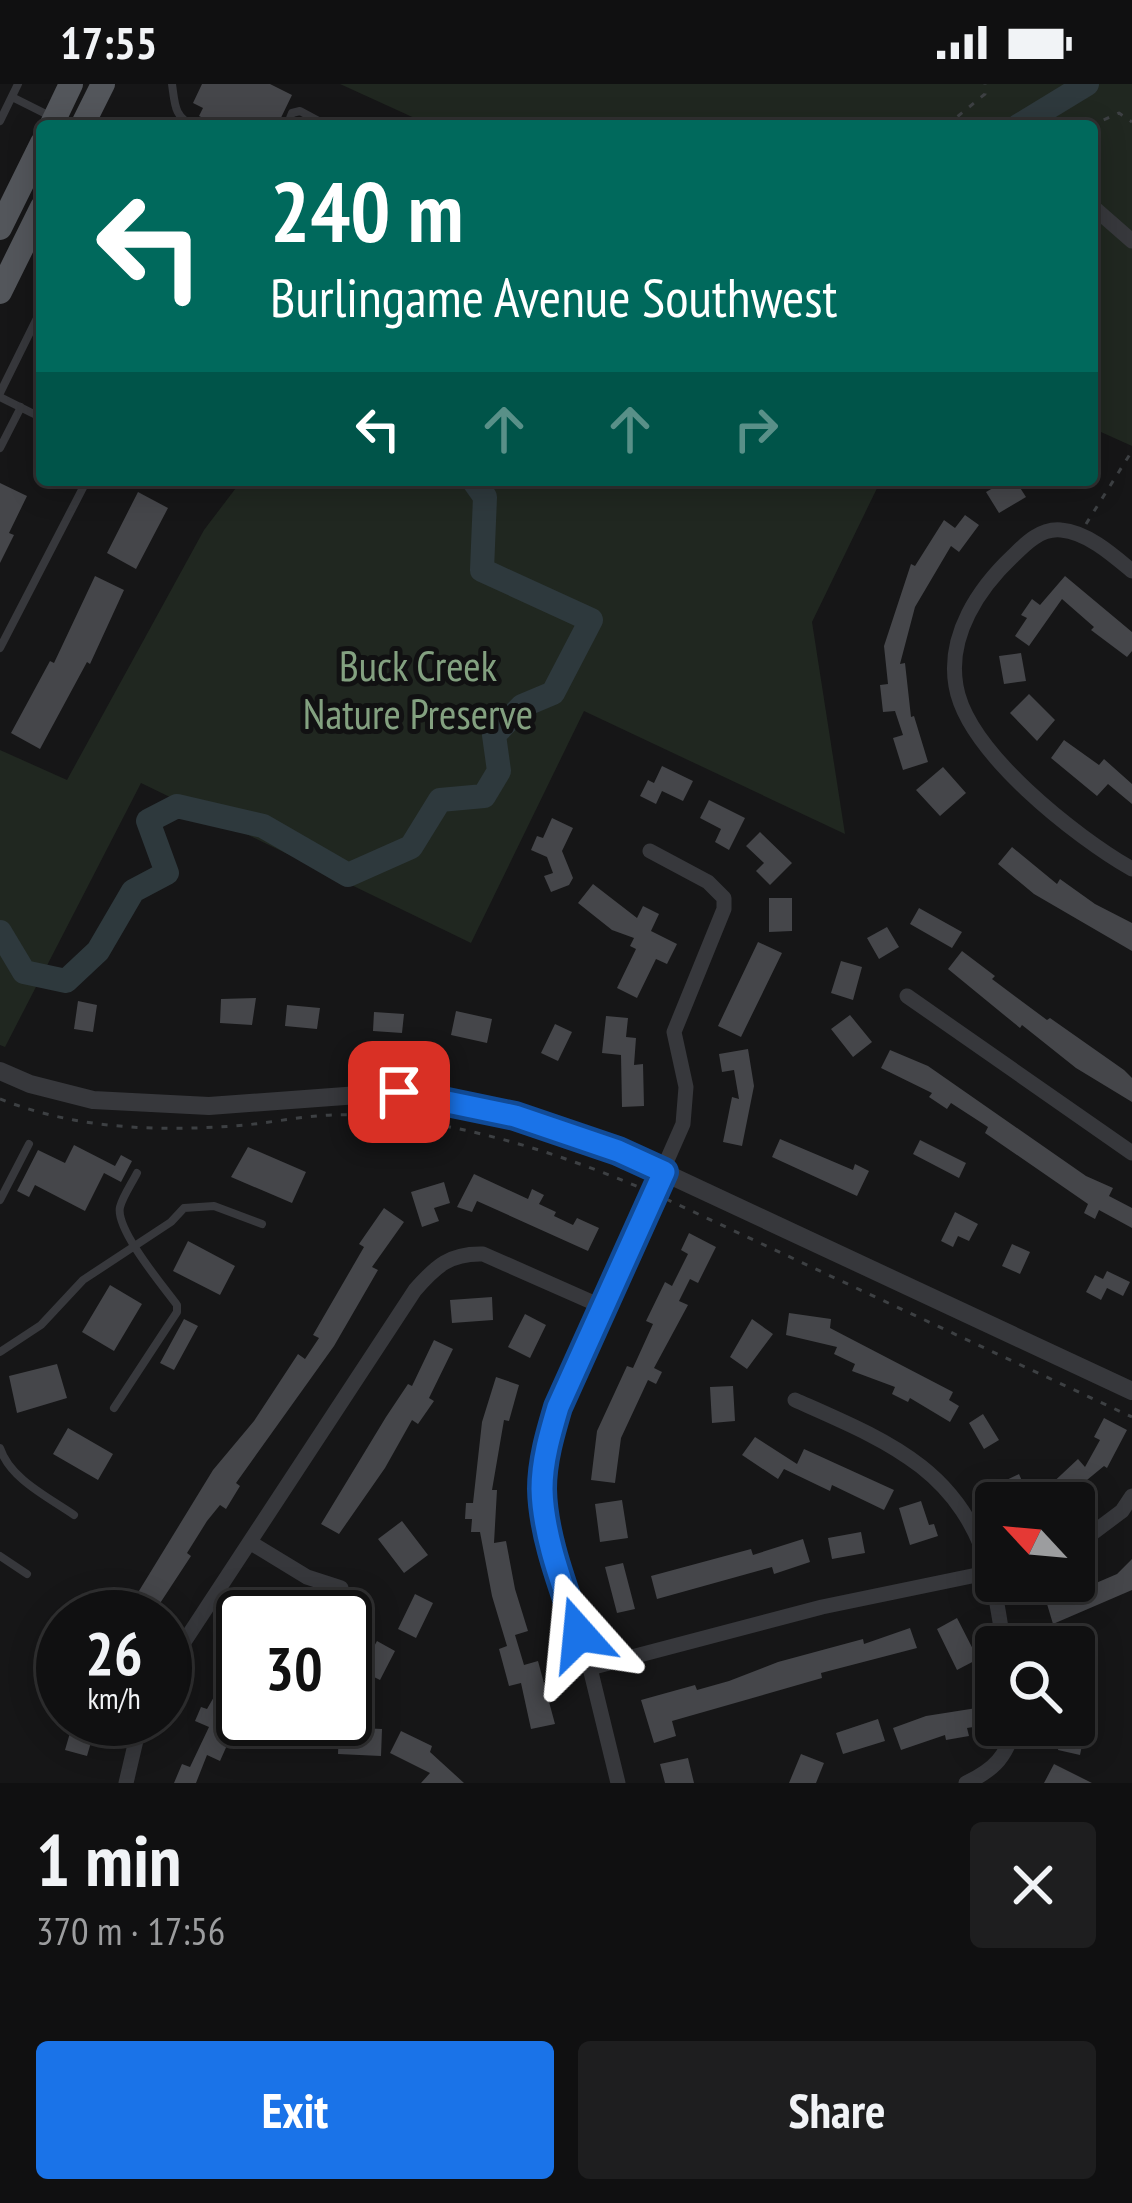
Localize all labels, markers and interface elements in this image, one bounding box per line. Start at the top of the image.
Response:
text: 17:55 [60,13,157,71]
text: 240 m [270,156,463,265]
icon: left [72,168,228,324]
text: Burlingame Avenue Southwest [270,262,837,332]
icon: left [345,396,411,462]
icon: ahead [471,396,537,462]
icon: ahead [597,396,663,462]
icon: right [723,396,789,462]
park label: Buck Creek Nature Preserve [303,638,533,741]
pin [348,1041,450,1143]
icon: arrive [366,1059,432,1125]
north arrow [975,1482,1095,1602]
map controls [975,1482,1095,1746]
position arrow [516,1571,642,1697]
speed limit sign: 30 [216,1590,372,1746]
text: 26 [85,1614,143,1692]
button: search [975,1626,1095,1746]
text: km/h [87,1678,141,1717]
text: 1 min [36,1813,181,1906]
button: close [970,1822,1096,1948]
text: 370 m · 17:56 [36,1905,225,1956]
button: Exit [36,2041,554,2179]
button: Share [578,2041,1096,2179]

